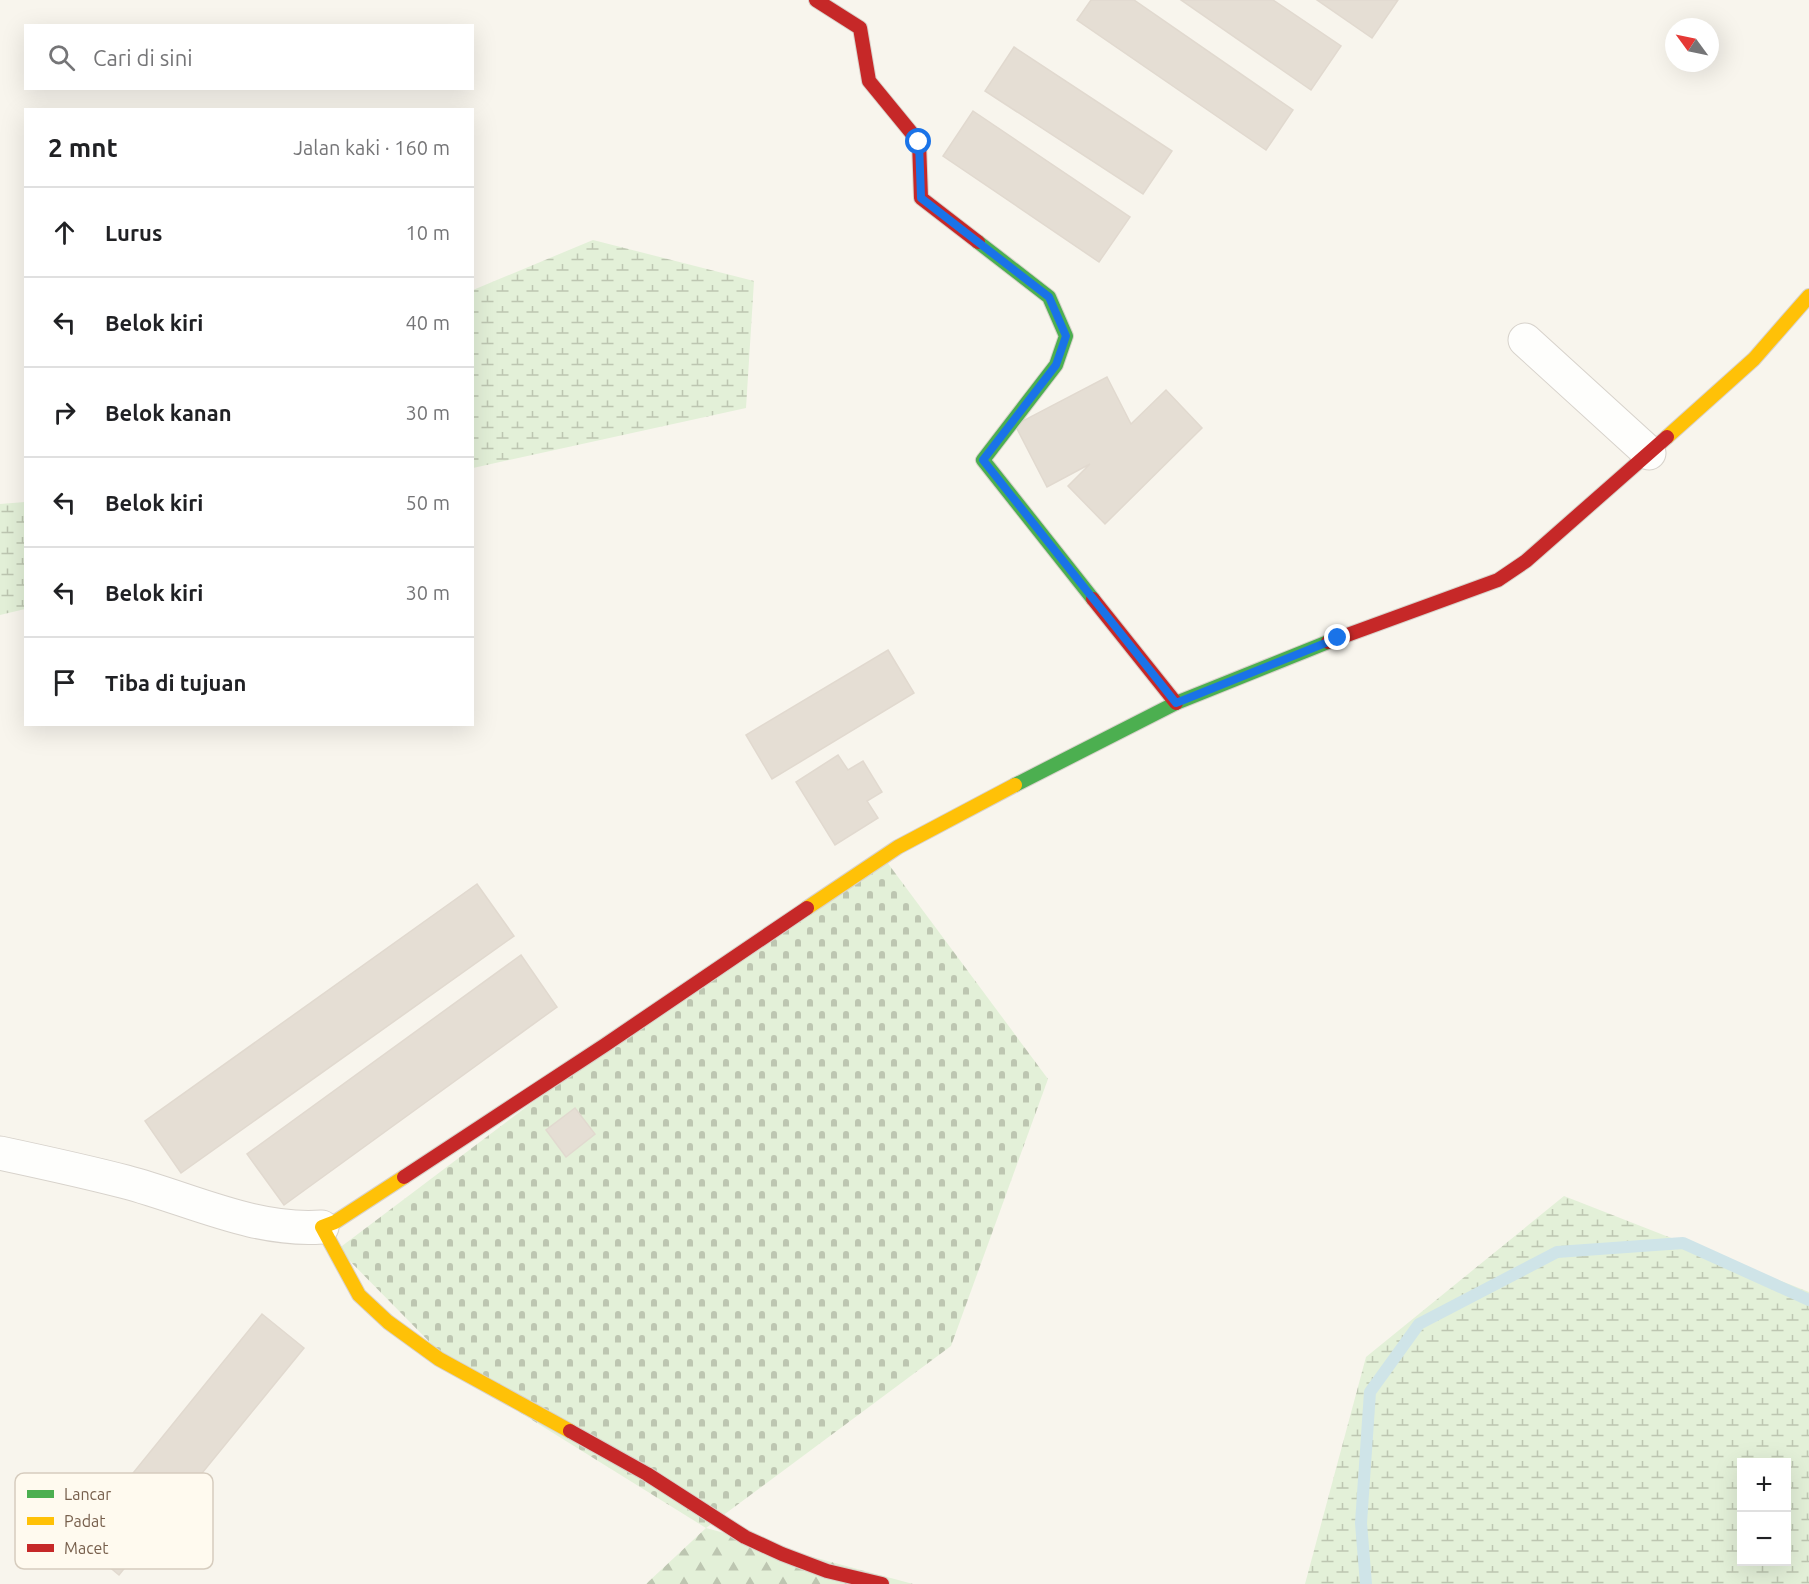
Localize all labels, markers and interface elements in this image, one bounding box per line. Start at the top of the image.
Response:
north arrow [1665,18,1719,72]
search box [24,24,474,90]
icon: search [45,41,78,74]
text: Cari di sini [93,45,193,70]
route start [905,128,931,154]
text: 2 mnt [48,133,118,162]
text: Jalan kaki · 160 m [293,136,450,159]
icon: ahead [48,216,81,249]
text: Lurus [105,220,162,245]
text: 10 m [406,221,450,244]
icon: left [48,306,81,339]
text: Belok kiri [105,310,203,335]
text: 40 m [406,311,450,334]
icon: right [48,396,81,429]
text: Belok kanan [105,400,232,425]
text: 30 m [406,401,450,424]
icon: left [48,486,81,519]
text: Belok kiri [105,490,203,515]
text: 50 m [406,491,450,514]
icon: left [48,576,81,609]
text: Belok kiri [105,580,203,605]
text: 30 m [406,581,450,604]
route end [1324,624,1350,650]
icon: arrive [48,666,81,699]
text: Tiba di tujuan [105,670,246,695]
map controls [1737,1458,1791,1566]
button: + [1737,1458,1791,1512]
legend [15,1473,213,1569]
text: Lancar [64,1485,111,1503]
text: Padat [64,1512,106,1530]
button: − [1737,1512,1791,1566]
text: Macet [64,1539,109,1557]

